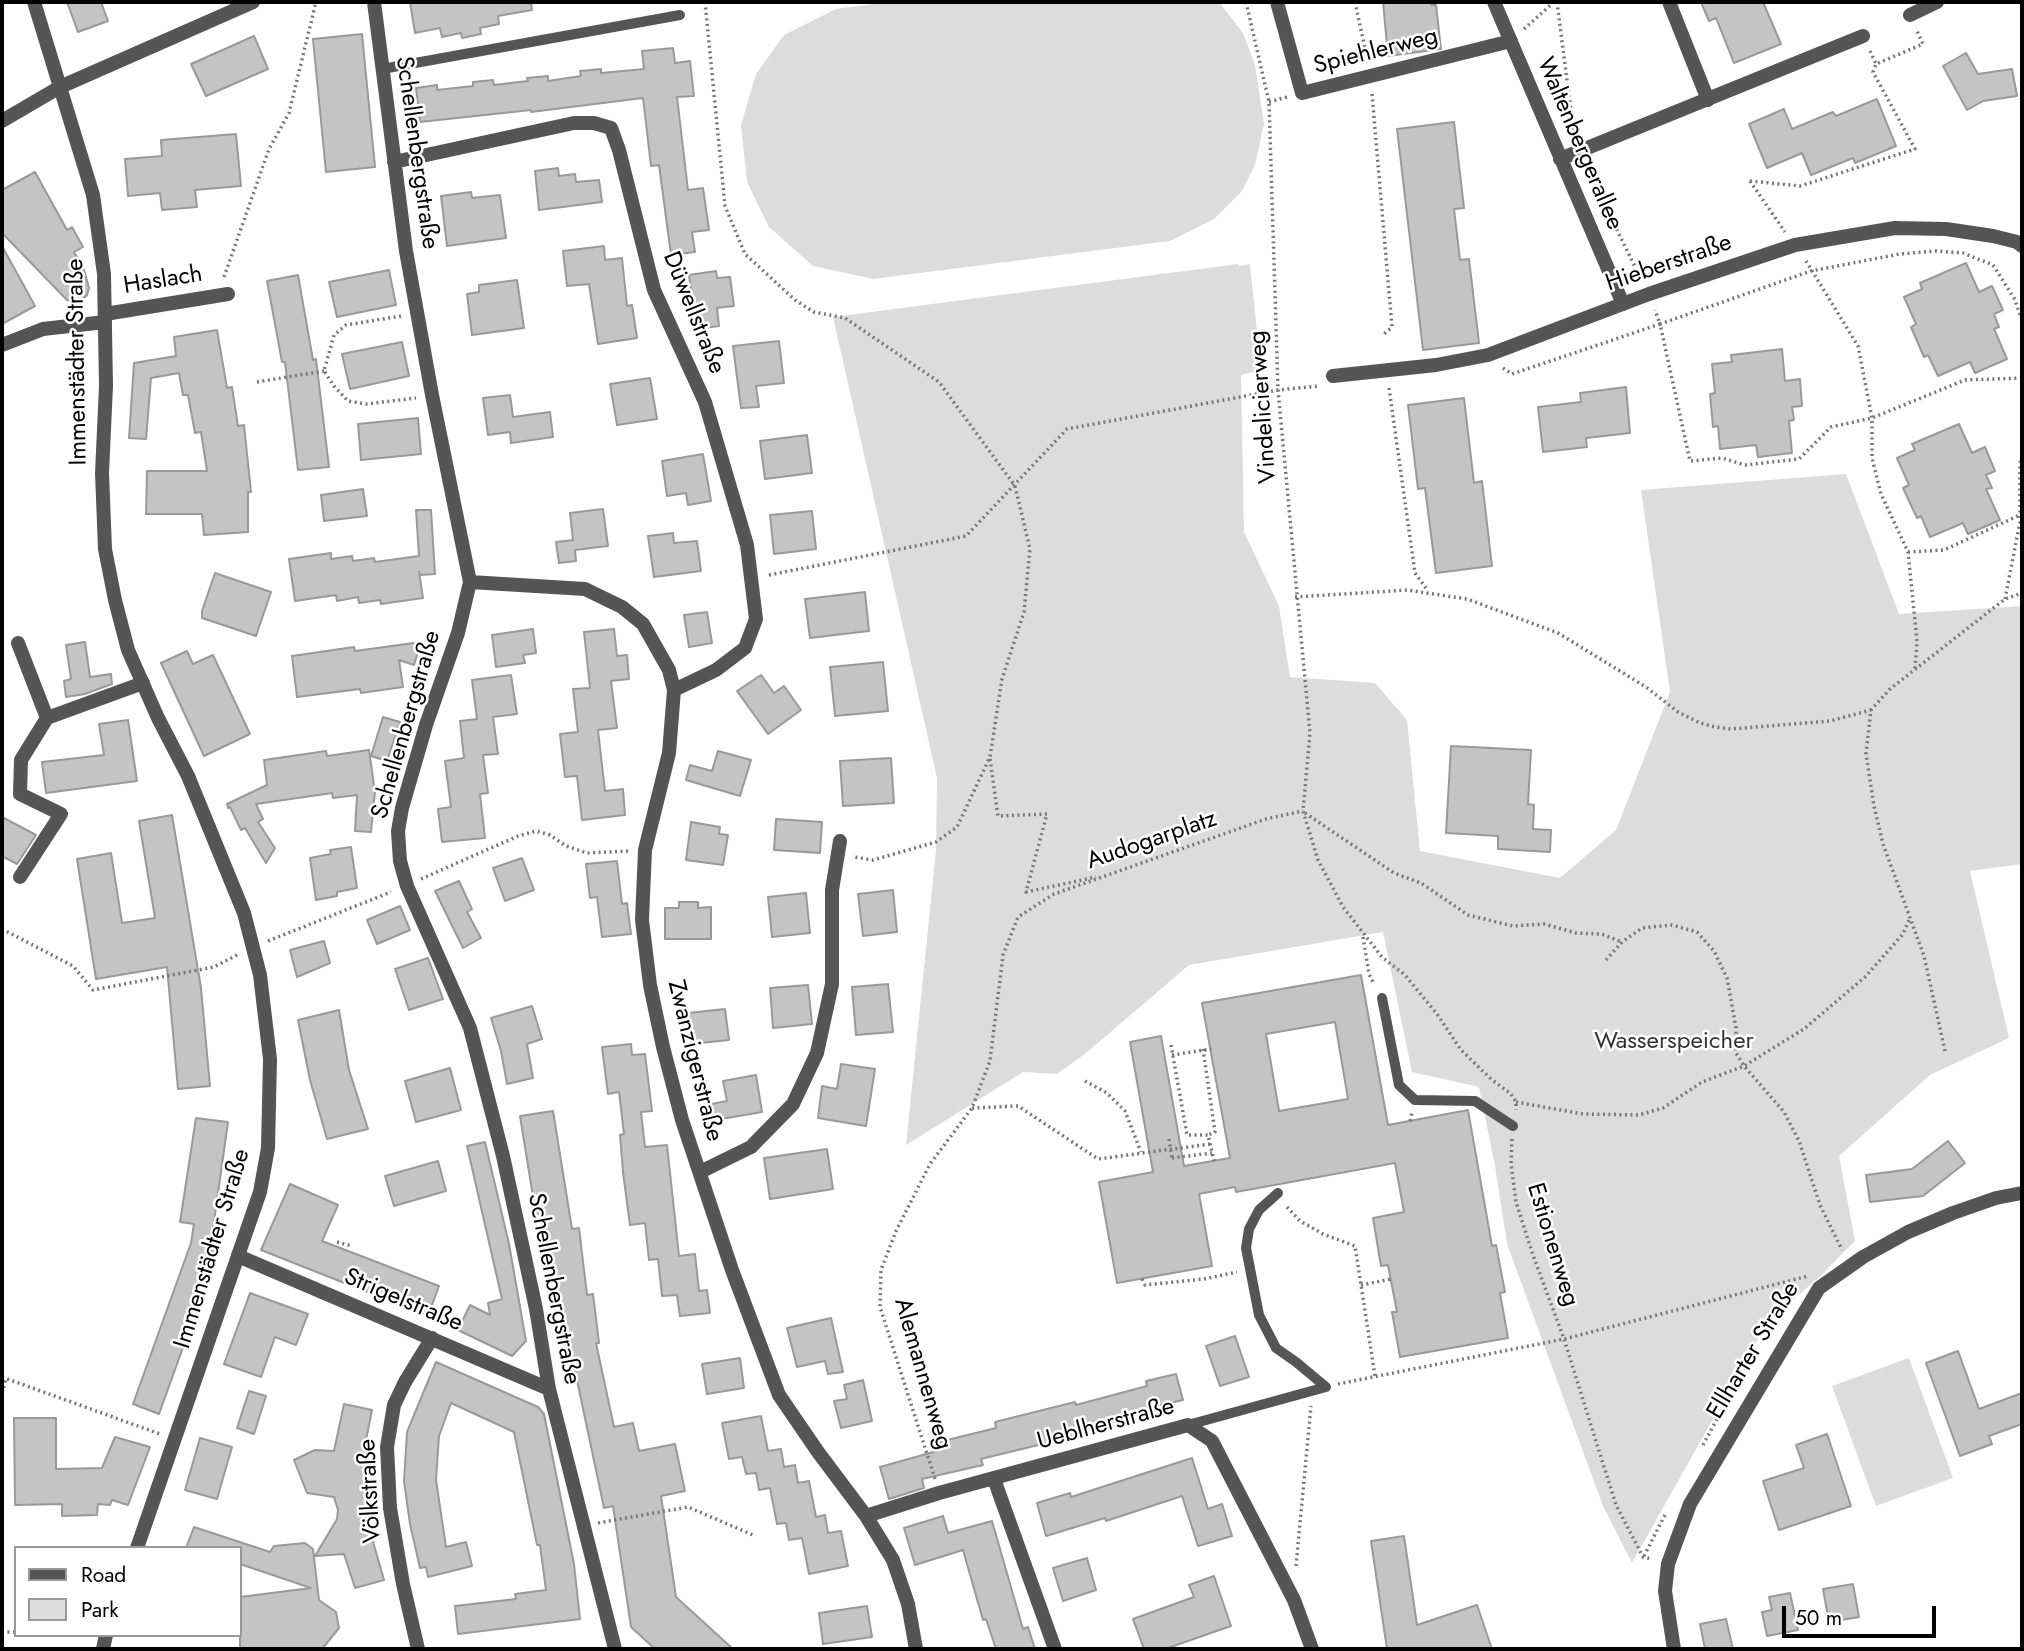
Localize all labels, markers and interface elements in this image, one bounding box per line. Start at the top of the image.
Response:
street label: Spiehlerweg [1311,23,1441,81]
street label: Waltenbergerallee [1530,53,1628,235]
street label: Schellenbergstraße [388,55,444,251]
street label: Hieberstraße [1602,229,1736,299]
street label: Düwellstraße [655,248,731,378]
street label: Immenstädter Straße [62,258,94,466]
street label: Haslach [121,261,205,301]
street label: Vindelicierweg [1244,329,1284,485]
street label: Schellenbergstraße [366,628,448,822]
street label: Audogarplatz [1083,805,1221,877]
street label: Zwanzigerstraße [660,977,728,1145]
park label: Wasserspeicher [1594,1028,1754,1056]
street label: Immenstädter Straße [169,1146,257,1352]
street label: Estionenweg [1520,1180,1584,1310]
street label: Schellenbergstraße [520,1191,586,1387]
street label: Strigelstraße [339,1263,467,1339]
street label: Ellharter Straße [1702,1277,1806,1425]
street label: Alemannenweg [887,1295,957,1453]
street label: Ueblherstraße [1034,1393,1178,1457]
street label: Völkstraße [354,1438,388,1544]
legend [14,1546,242,1637]
text: Road [81,1560,126,1590]
scale bar [1786,1592,1940,1636]
text: Park [81,1595,118,1625]
text: 50 m [1795,1603,1842,1633]

